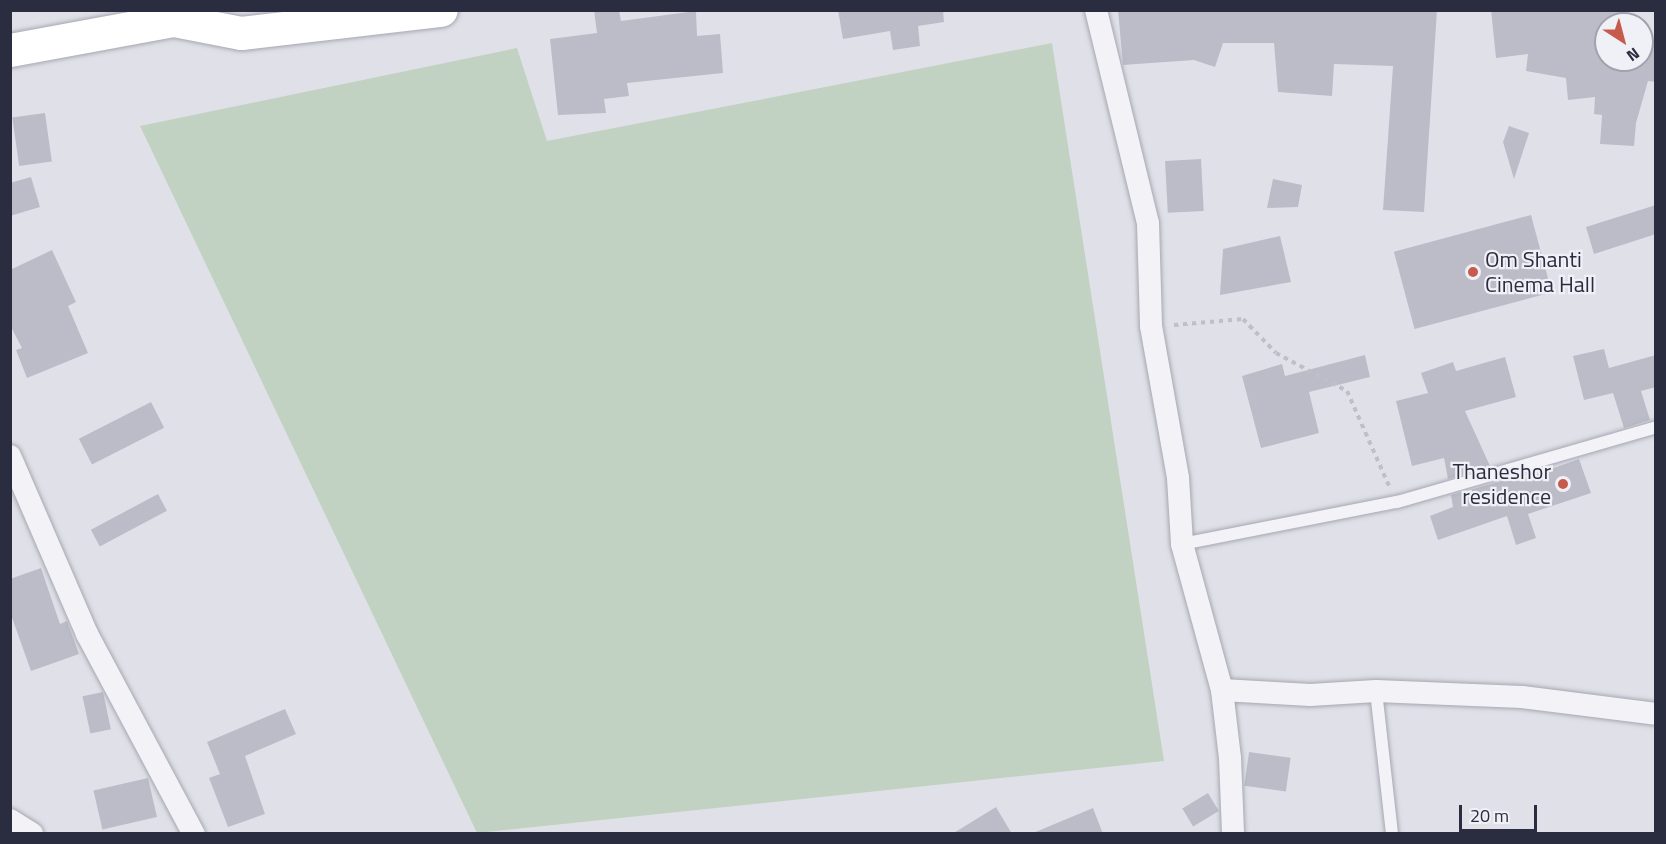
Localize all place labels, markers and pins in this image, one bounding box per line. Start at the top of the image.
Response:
place label: Om Shanti Cinema Hall [1485,246,1595,298]
marker: Om Shanti Cinema Hall [1466,265,1480,279]
place label: Thaneshor residence [1452,458,1551,510]
marker: Thaneshor residence [1556,477,1570,491]

